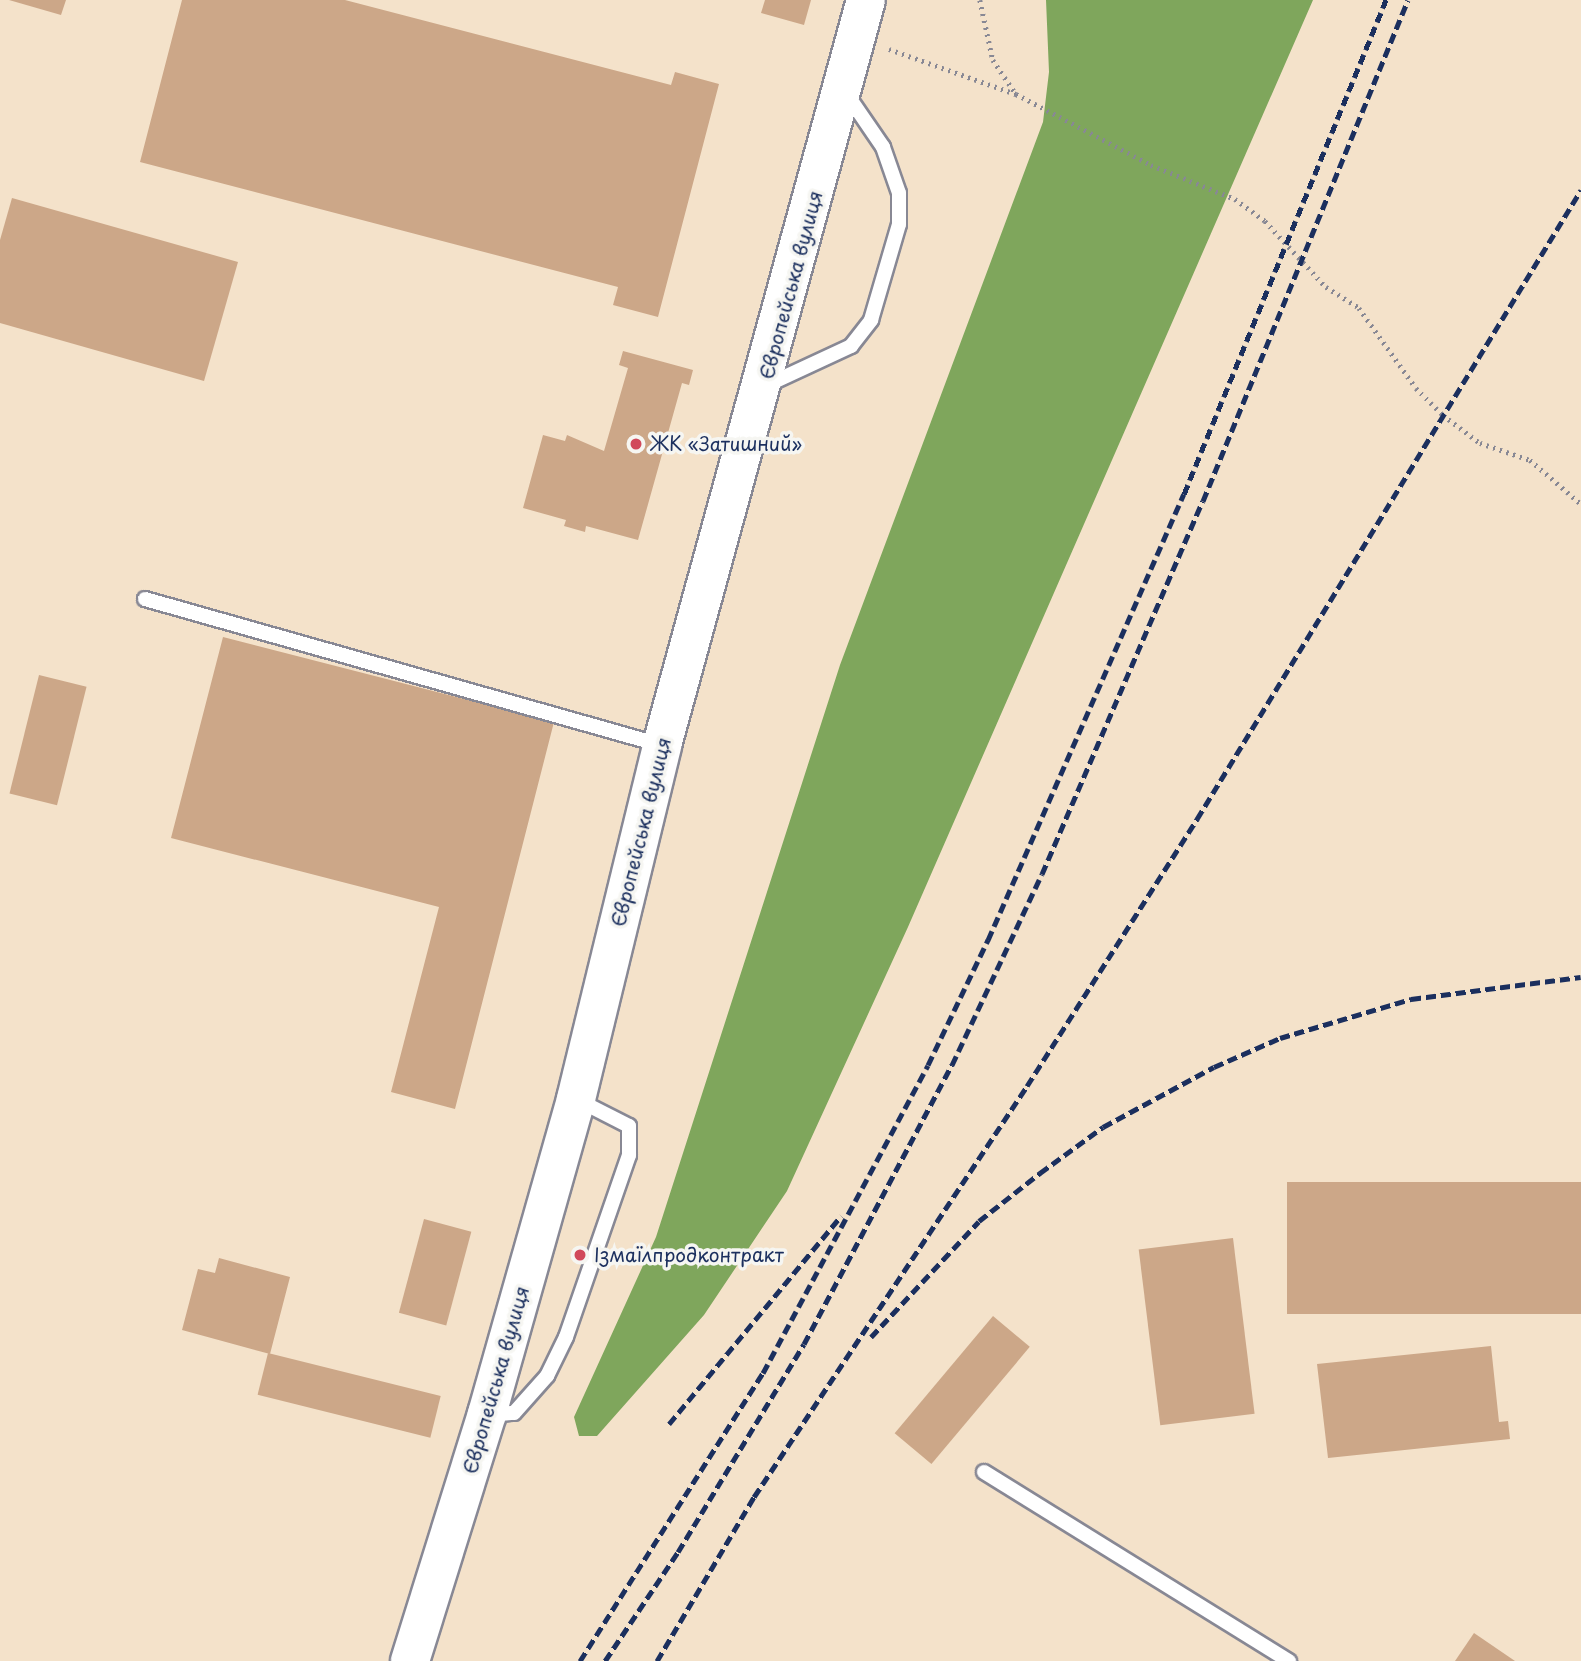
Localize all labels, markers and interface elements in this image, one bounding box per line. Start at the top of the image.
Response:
street label: Європейська вулиця [755,188,827,382]
place label: ЖК «Затишний» [650,433,803,455]
marker: ЖК «Затишний» [628,436,644,452]
street label: Європейська вулиця [606,735,676,929]
place label: Ізмаїлпродконтракт [594,1244,784,1266]
marker: Ізмаїлпродконтракт [572,1247,588,1263]
street label: Європейська вулиця [458,1283,534,1477]

